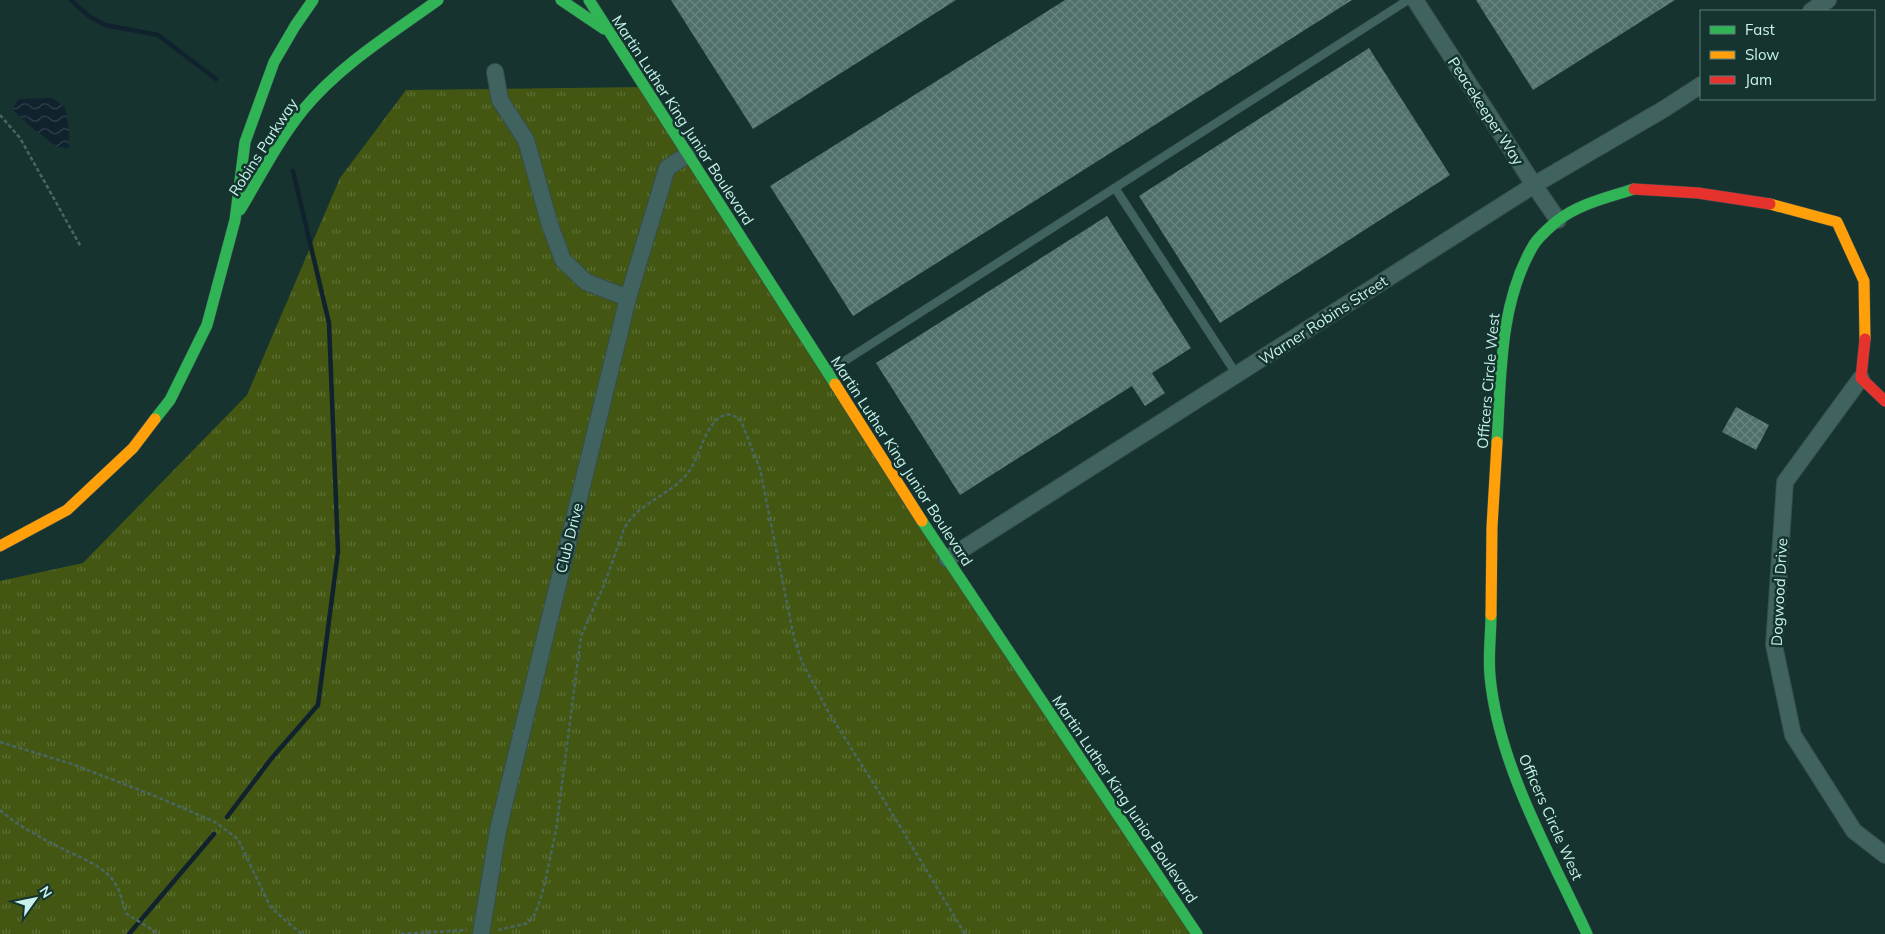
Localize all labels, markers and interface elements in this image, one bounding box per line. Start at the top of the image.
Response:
legend [1700,10,1875,100]
street label: Martin Luther King Junior Boulevard [608,11,758,229]
text: Fast [1745,20,1775,39]
text: Slow [1745,45,1779,64]
street label: Peacekeeper Way [1444,53,1528,169]
text: Jam [1745,70,1772,89]
street label: Robins Parkway [224,95,302,199]
street label: Warner Robins Street [1255,271,1391,369]
street label: Officers Circle West [1473,312,1503,450]
street label: Martin Luther King Junior Boulevard [827,352,977,570]
street label: Club Drive [551,501,587,575]
street label: Dogwood Drive [1767,538,1791,646]
street label: Martin Luther King Junior Boulevard [1048,692,1202,906]
street label: Officers Circle West [1515,751,1587,883]
north arrow [10,874,60,924]
text: N [35,883,56,901]

